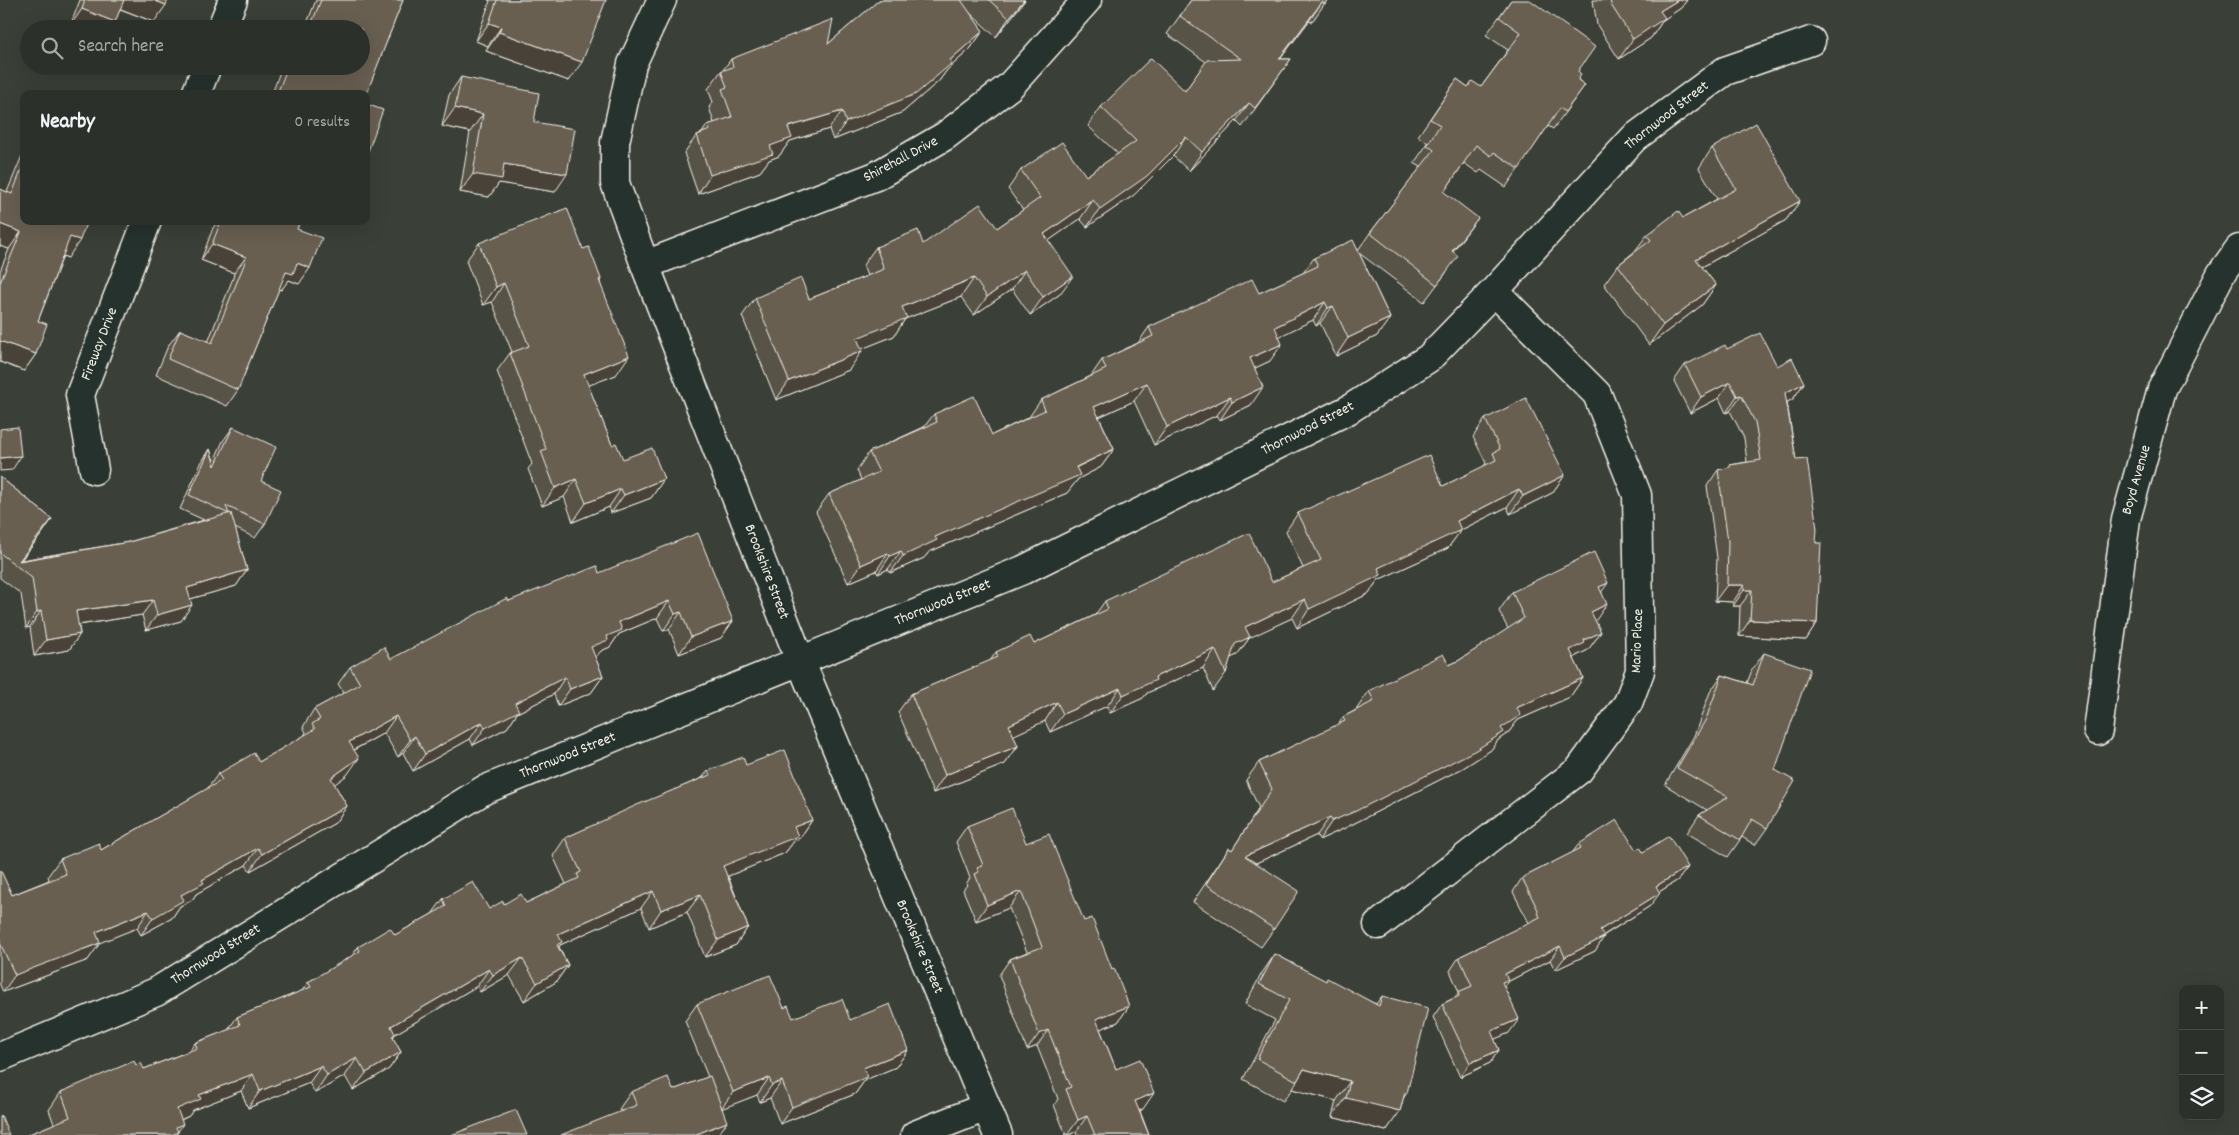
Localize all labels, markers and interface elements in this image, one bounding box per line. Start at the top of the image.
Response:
search box [20,20,370,75]
icon: search [38,34,66,62]
text: Search here [78,34,164,61]
street label: Thornwood Street [1620,76,1714,156]
text: Nearby [40,108,95,138]
text: 0 results [295,111,350,134]
street label: Shirehall Drive [860,131,943,189]
street label: Fireway Drive [76,304,124,384]
street label: Thornwood Street [1258,396,1359,462]
street label: Boyd Avenue [2117,442,2158,517]
street label: Brookshire Street [738,521,794,623]
street label: Thornwood Street [892,574,995,632]
street label: Mario Place [1626,608,1650,674]
street label: Thornwood Street [517,727,620,785]
street label: Brookshire Street [889,897,949,998]
street label: Thornwood Street [167,918,265,991]
map controls [2179,985,2224,1120]
button: + [2179,985,2224,1030]
button: − [2179,1030,2224,1075]
button: layers [2179,1075,2224,1120]

